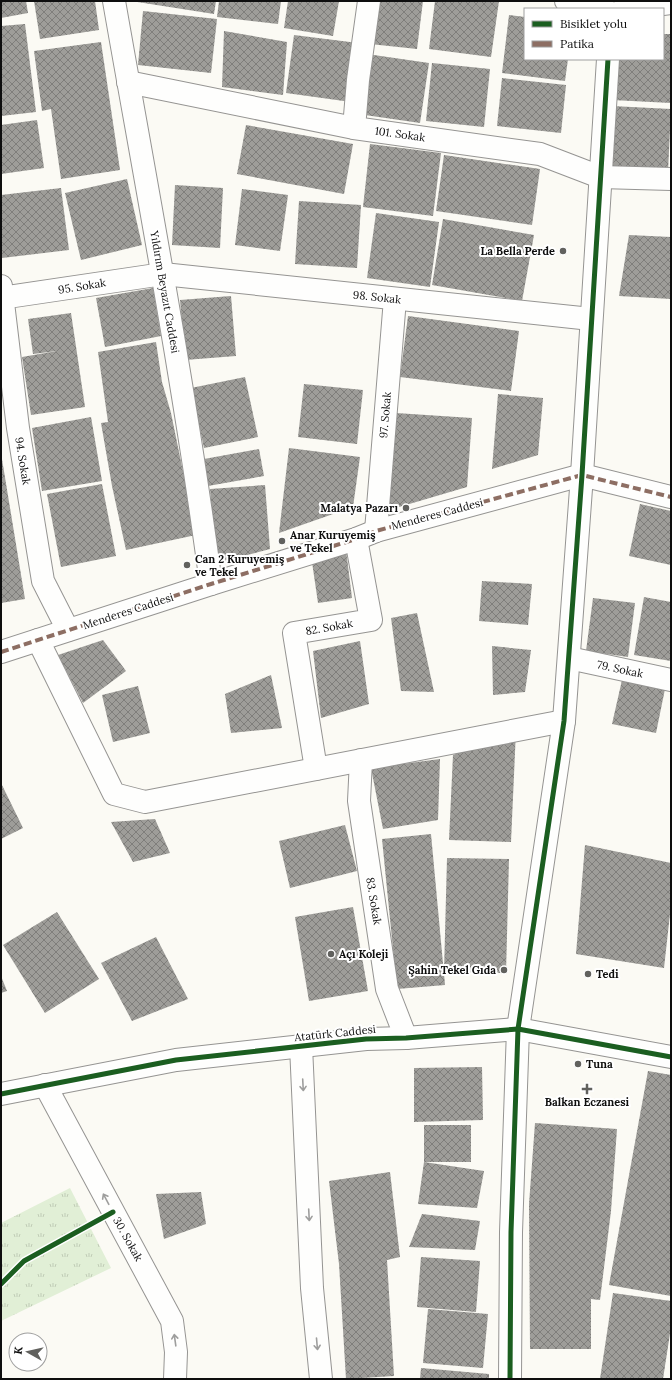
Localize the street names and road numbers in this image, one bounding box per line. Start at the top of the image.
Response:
street label: 101. Sokak [374,124,426,144]
street label: Yıldırım Beyazıt Caddesi [147,229,183,354]
street label: 95. Sokak [57,275,107,297]
street label: 98. Sokak [352,288,402,306]
street label: 97. Sokak [376,391,394,439]
street label: 94. Sokak [12,436,34,486]
street label: Menderes Caddesi [390,495,484,533]
street label: Menderes Caddesi [81,590,175,632]
street label: 82. Sokak [304,616,354,638]
street label: 79. Sokak [596,657,645,681]
street label: 83. Sokak [363,876,385,926]
street label: Atatürk Caddesi [293,1022,376,1044]
street label: 30. Sokak [110,1214,146,1264]

